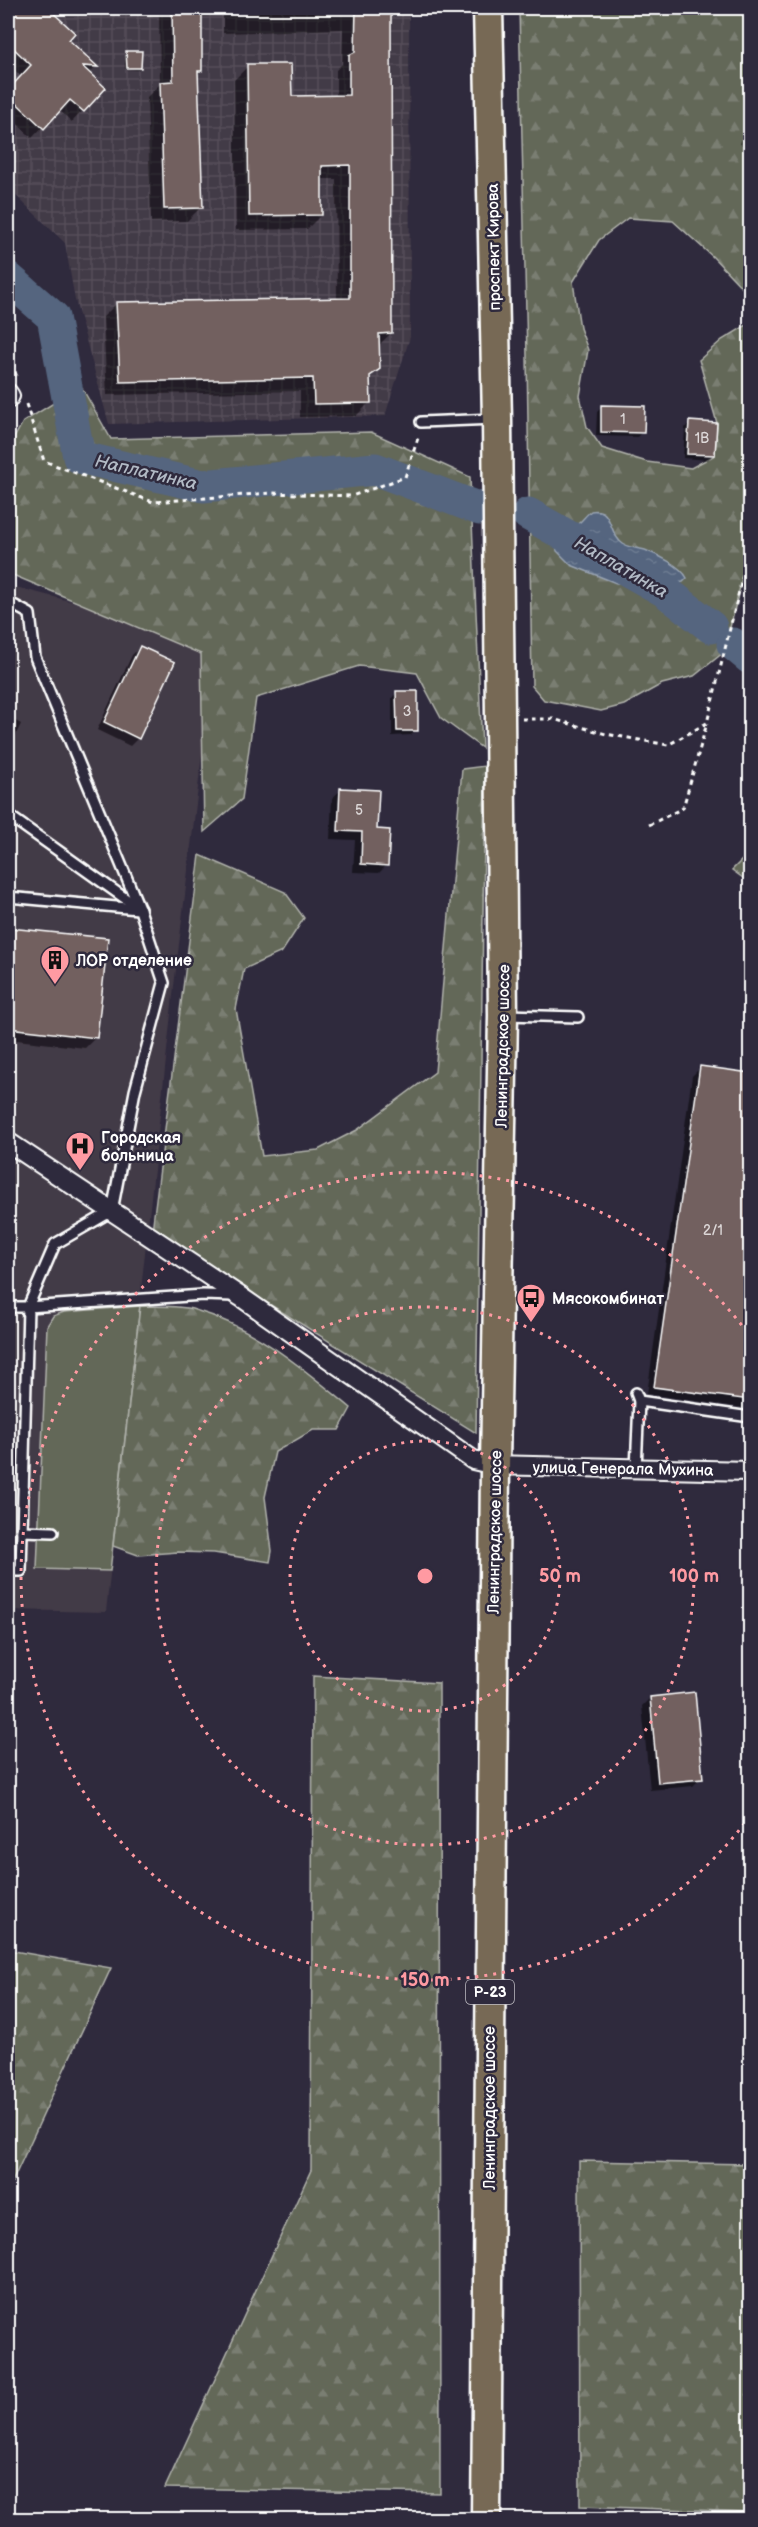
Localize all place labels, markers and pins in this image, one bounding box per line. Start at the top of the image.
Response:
building icon: ЛОР отделение [39,944,71,986]
place label: ЛОР отделение [75,952,192,971]
place label: Городская больница [101,1129,181,1166]
hospital icon: Городская больница [64,1130,96,1172]
bus stop icon: Мясокомбинат [515,1282,547,1324]
place label: Мясокомбинат [552,1290,664,1309]
centre of rings [415,1566,435,1586]

